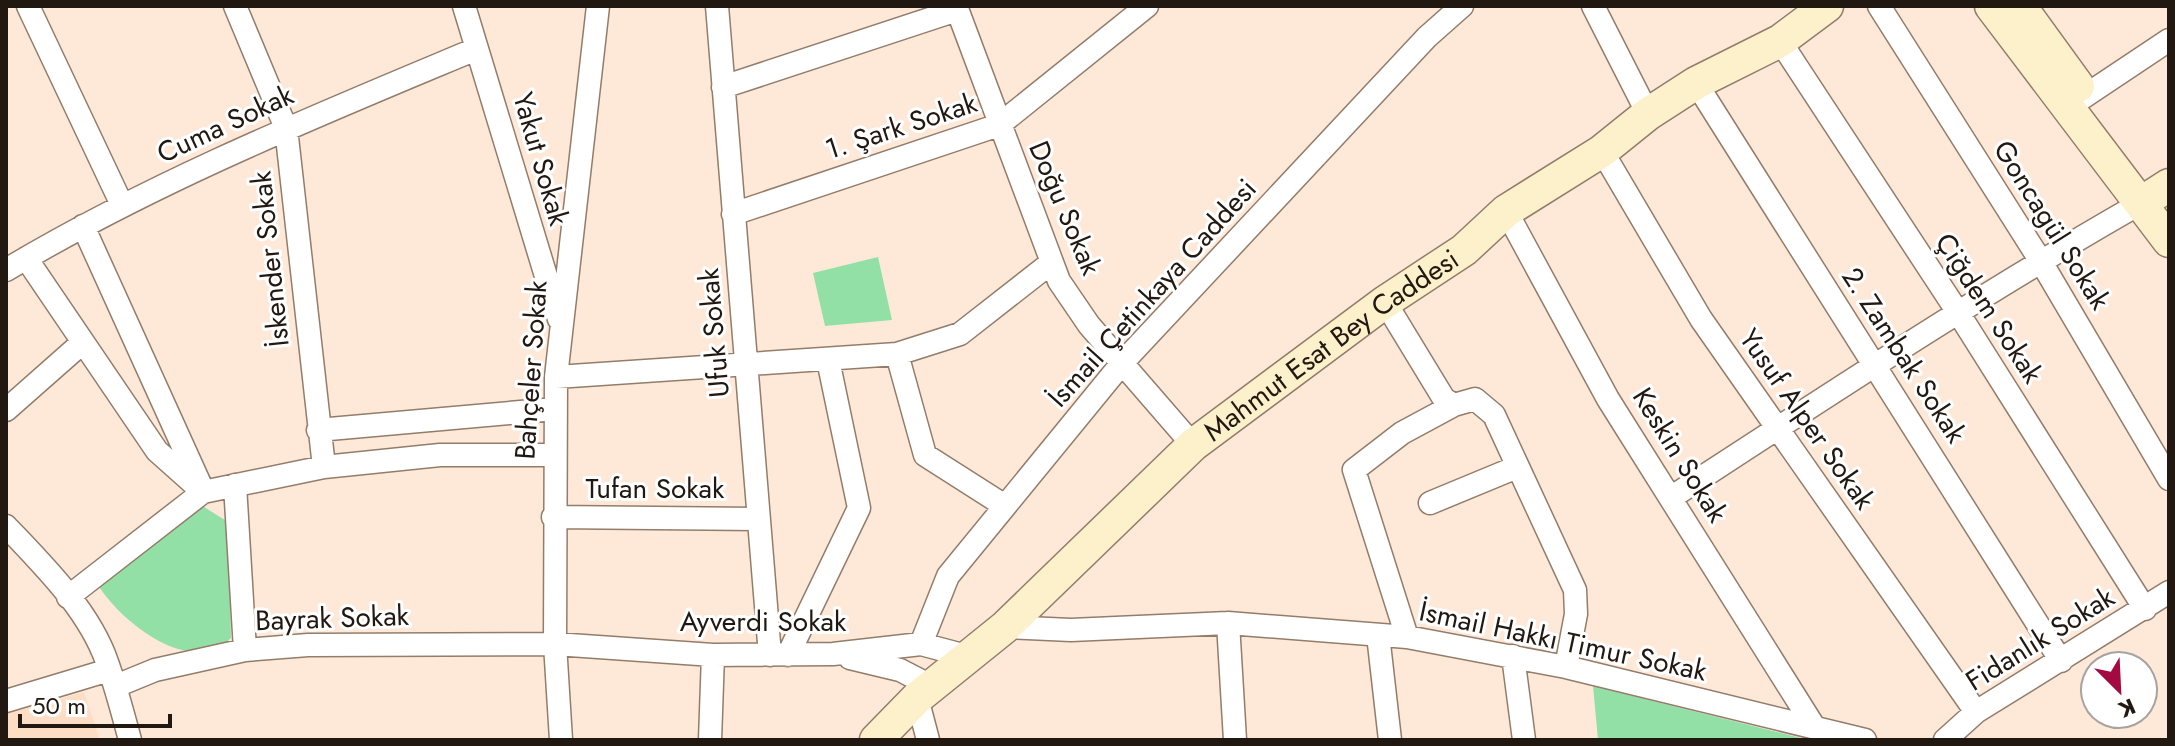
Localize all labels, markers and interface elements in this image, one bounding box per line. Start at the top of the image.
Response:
street label: Cuma Sokak [150,74,301,174]
street label: 1. Şark Sokak [820,82,983,170]
street label: Yakut Sokak [502,88,580,231]
street label: Goncagül Sokak [1984,132,2121,318]
street label: Doğu Sokak [1018,135,1112,282]
street label: İskender Sokak [240,169,300,349]
street label: İsmail Çetinkaya Caddesi [1038,170,1266,416]
street label: Çiğdem Sokak [1925,225,2053,392]
street label: Mahmut Esat Bey Caddesi [1195,239,1467,451]
street label: 2. Zambak Sokak [1832,259,1977,452]
street label: Ufuk Sokak [688,266,740,399]
street label: Bahçeler Sokak [504,279,558,461]
street label: Yusuf Alper Sokak [1729,320,1885,518]
street label: Keskin Sokak [1622,380,1738,531]
street label: Tufan Sokak [586,468,725,509]
street label: Fidanlık Sokak [1958,577,2123,701]
street label: İsmail Hakkı Timur Sokak [1415,590,1711,692]
street label: Bayrak Sokak [254,595,410,641]
street label: Ayverdi Sokak [680,601,847,642]
north arrow [2079,650,2159,730]
scale bar [20,678,170,728]
text: 50 m [32,688,86,723]
text: K [2113,691,2141,726]

